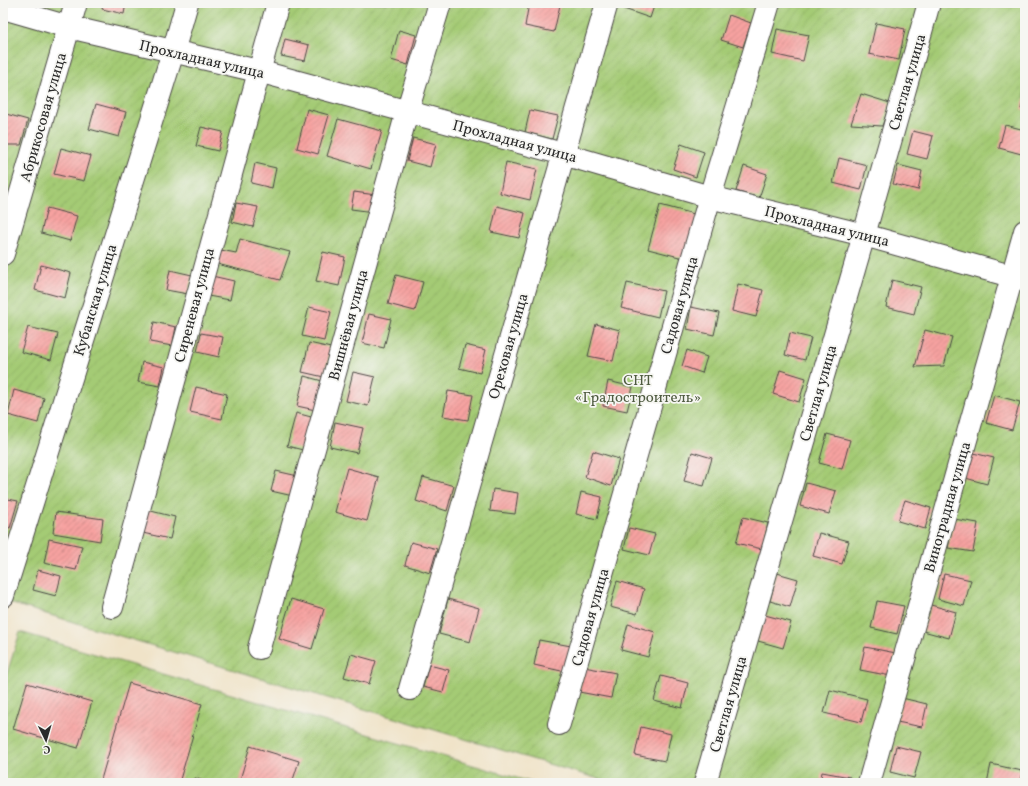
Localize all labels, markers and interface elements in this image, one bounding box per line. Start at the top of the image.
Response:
street label: Светлая улица [885,32,932,133]
street label: Прохладная улица [137,36,266,85]
street label: Абрикосовая улица [16,50,73,185]
street label: Прохладная улица [450,116,579,169]
street label: Прохладная улица [762,202,891,253]
street label: Кубанская улица [69,242,123,359]
street label: Сиреневая улица [170,246,221,365]
street label: Садовая улица [656,254,704,357]
street label: Вишнёвая улица [325,267,374,383]
street label: Ореховая улица [484,291,535,402]
street label: Светлая улица [796,343,843,444]
park label: СНТ «Градостроитель» [575,371,701,409]
street label: Виноградная улица [920,439,977,575]
street label: Садовая улица [567,566,615,669]
street label: Светлая улица [706,654,753,755]
north arrow [26,720,66,760]
text: С [43,741,51,756]

